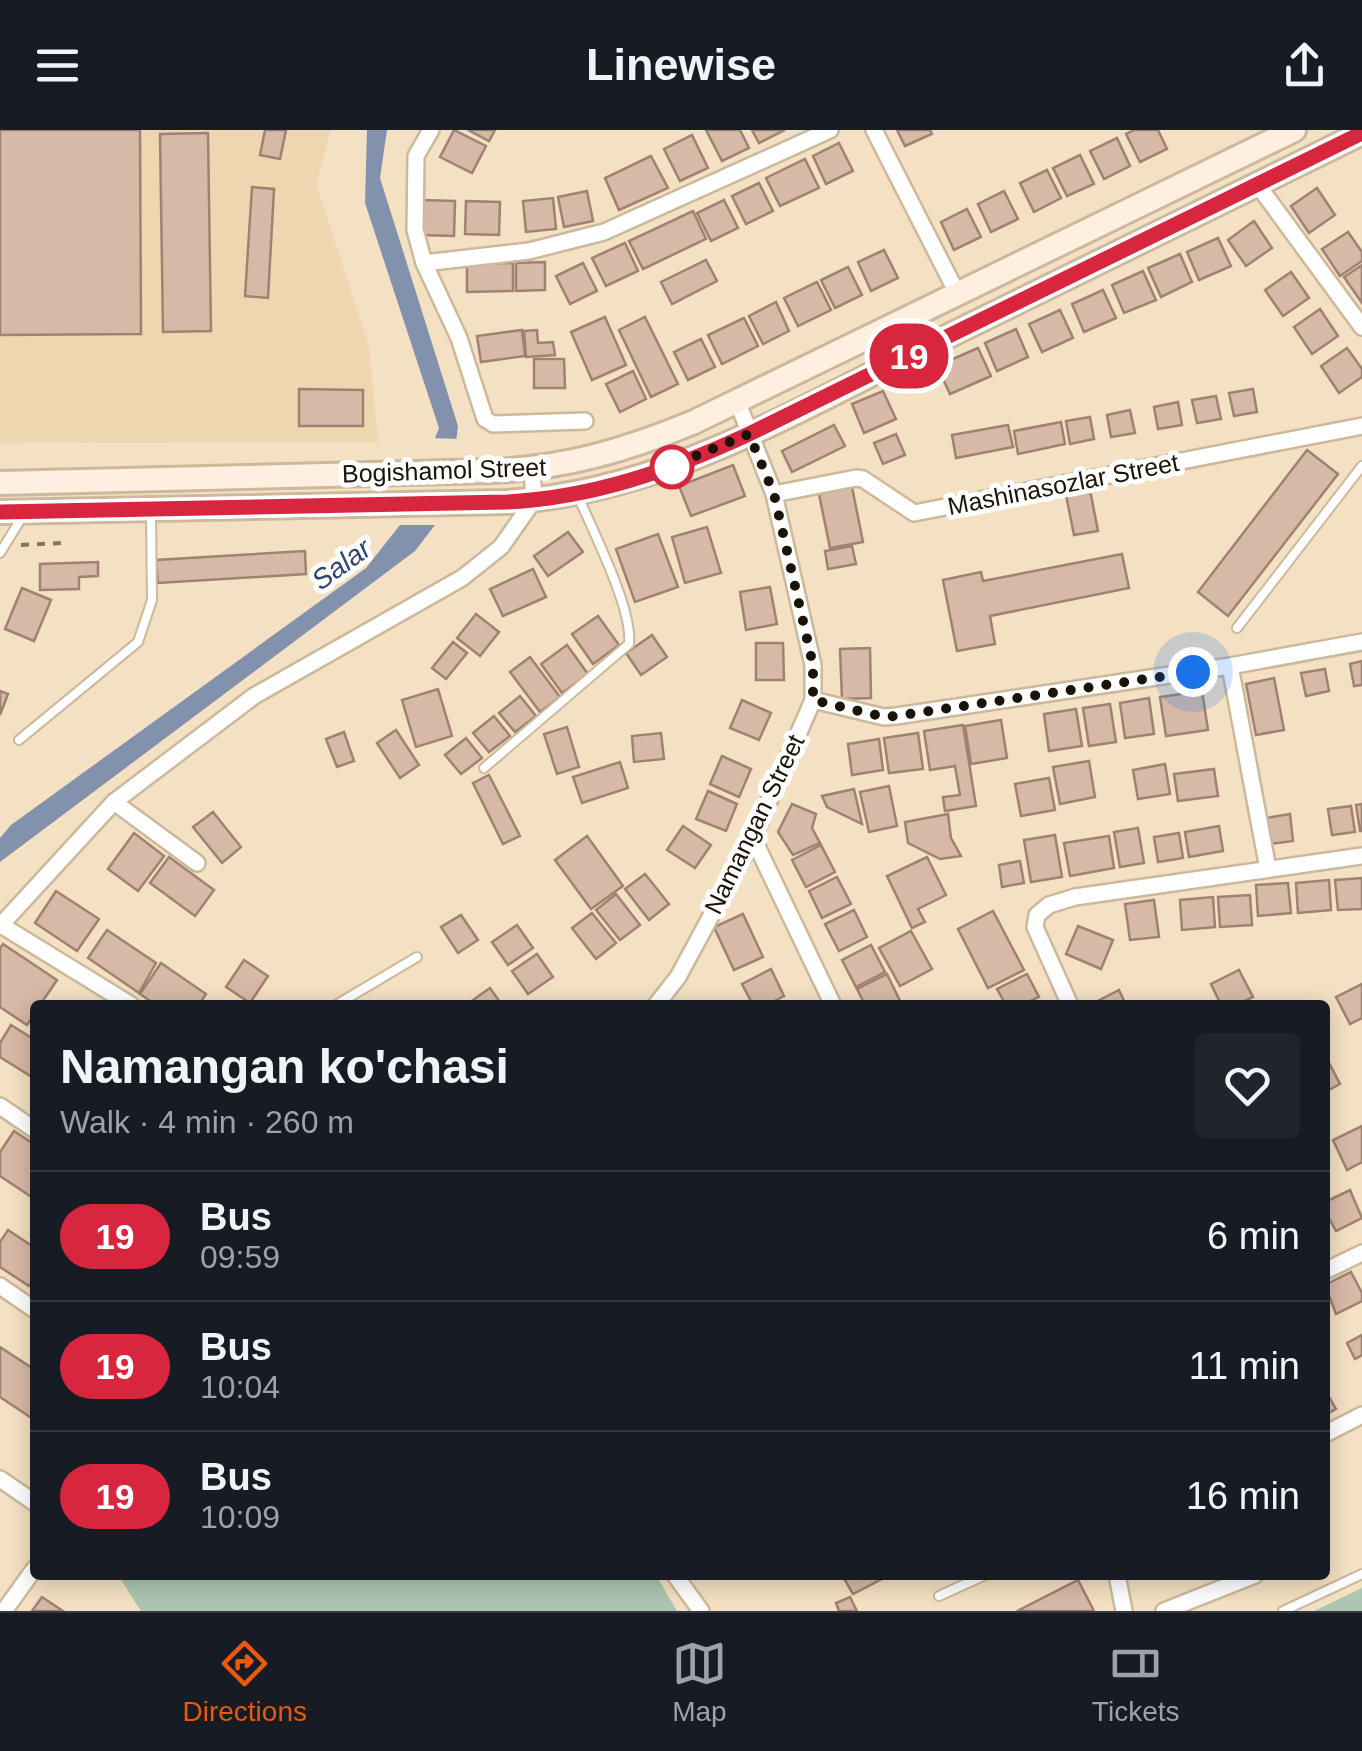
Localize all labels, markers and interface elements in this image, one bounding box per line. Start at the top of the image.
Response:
icon: menu [30,38,85,93]
icon: share [1277,38,1332,93]
text: Linewise [586,39,776,90]
line badge: 19 [864,324,954,388]
text: 19 [890,337,928,376]
unlabelled marker [651,446,693,488]
street label: Mashinasozlar Street [945,448,1181,520]
street label: Bogishamol Street [341,452,547,488]
water label: Salar [306,532,378,596]
your location [1168,647,1218,697]
street label: Namangan Street [698,730,810,918]
button: heart [1195,1033,1300,1138]
text: Namangan ko'chasi [60,1040,509,1093]
text: Walk · 4 min · 260 m [60,1104,354,1140]
text: Bus [200,1196,272,1238]
text: 6 min [1207,1215,1300,1257]
text: 19 [96,1217,134,1256]
text: 09:59 [200,1239,280,1275]
text: Bus [200,1326,272,1368]
text: 11 min [1189,1345,1300,1387]
text: 19 [96,1347,134,1386]
text: 10:04 [200,1369,280,1405]
text: Bus [200,1456,272,1498]
text: 16 min [1186,1475,1300,1517]
text: 19 [96,1477,134,1516]
text: 10:09 [200,1499,280,1535]
tab: Directions [182,1636,307,1728]
tab: Map [672,1636,727,1728]
tab: Tickets [1092,1636,1180,1728]

